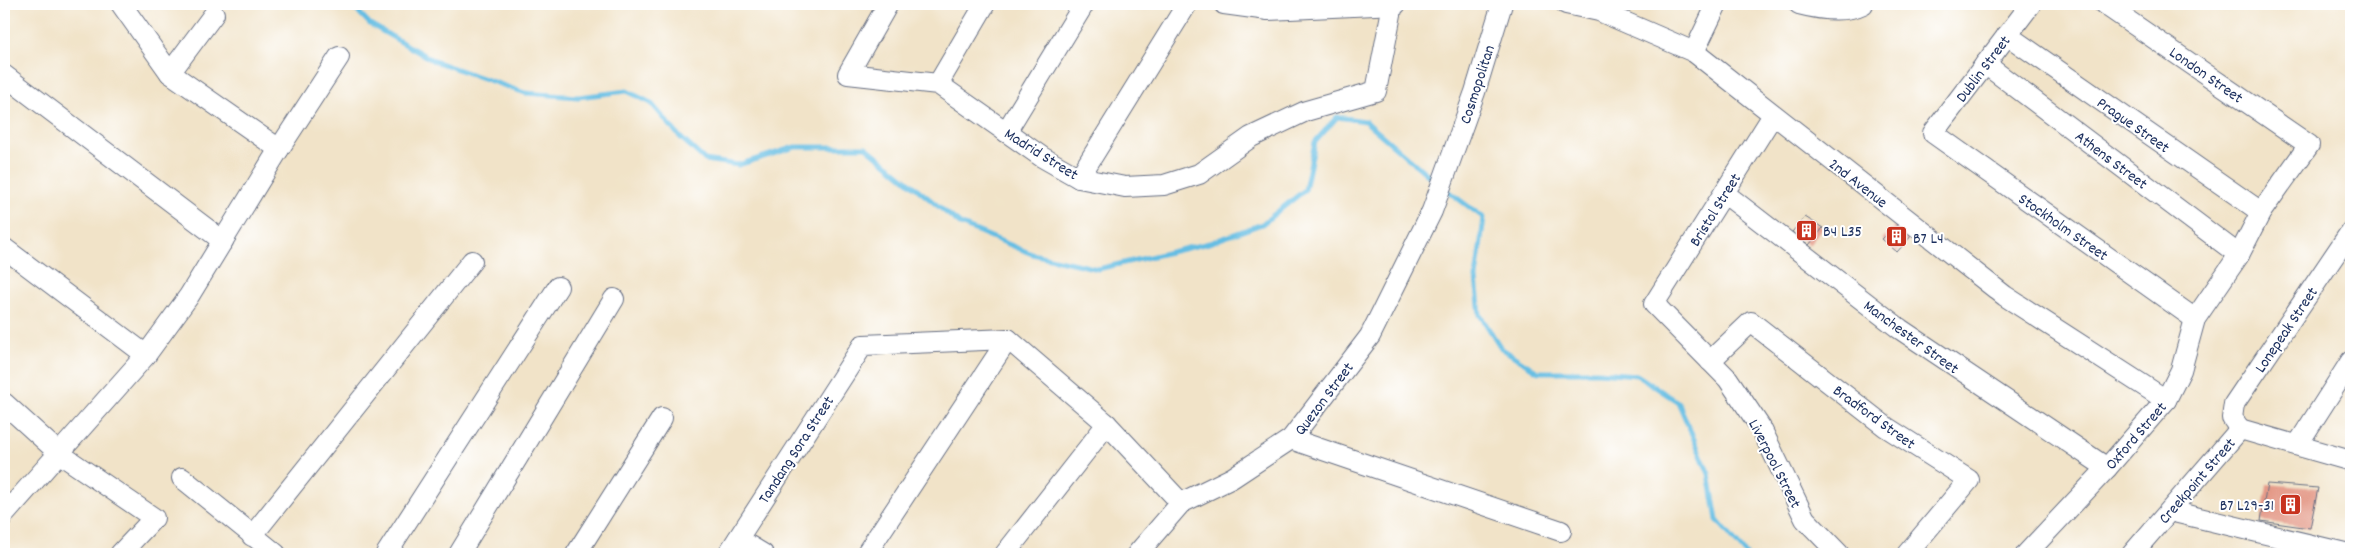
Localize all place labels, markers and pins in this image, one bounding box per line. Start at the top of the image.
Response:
building icon: B4 L35 [1795,218,1819,242]
place label: B4 L35 [1823,221,1862,244]
building icon: B7 L4 [1885,225,1909,249]
place label: B7 L4 [1913,228,1944,251]
building icon: B7 L29-31 [2278,492,2302,516]
place label: B7 L29-31 [2220,495,2274,518]

